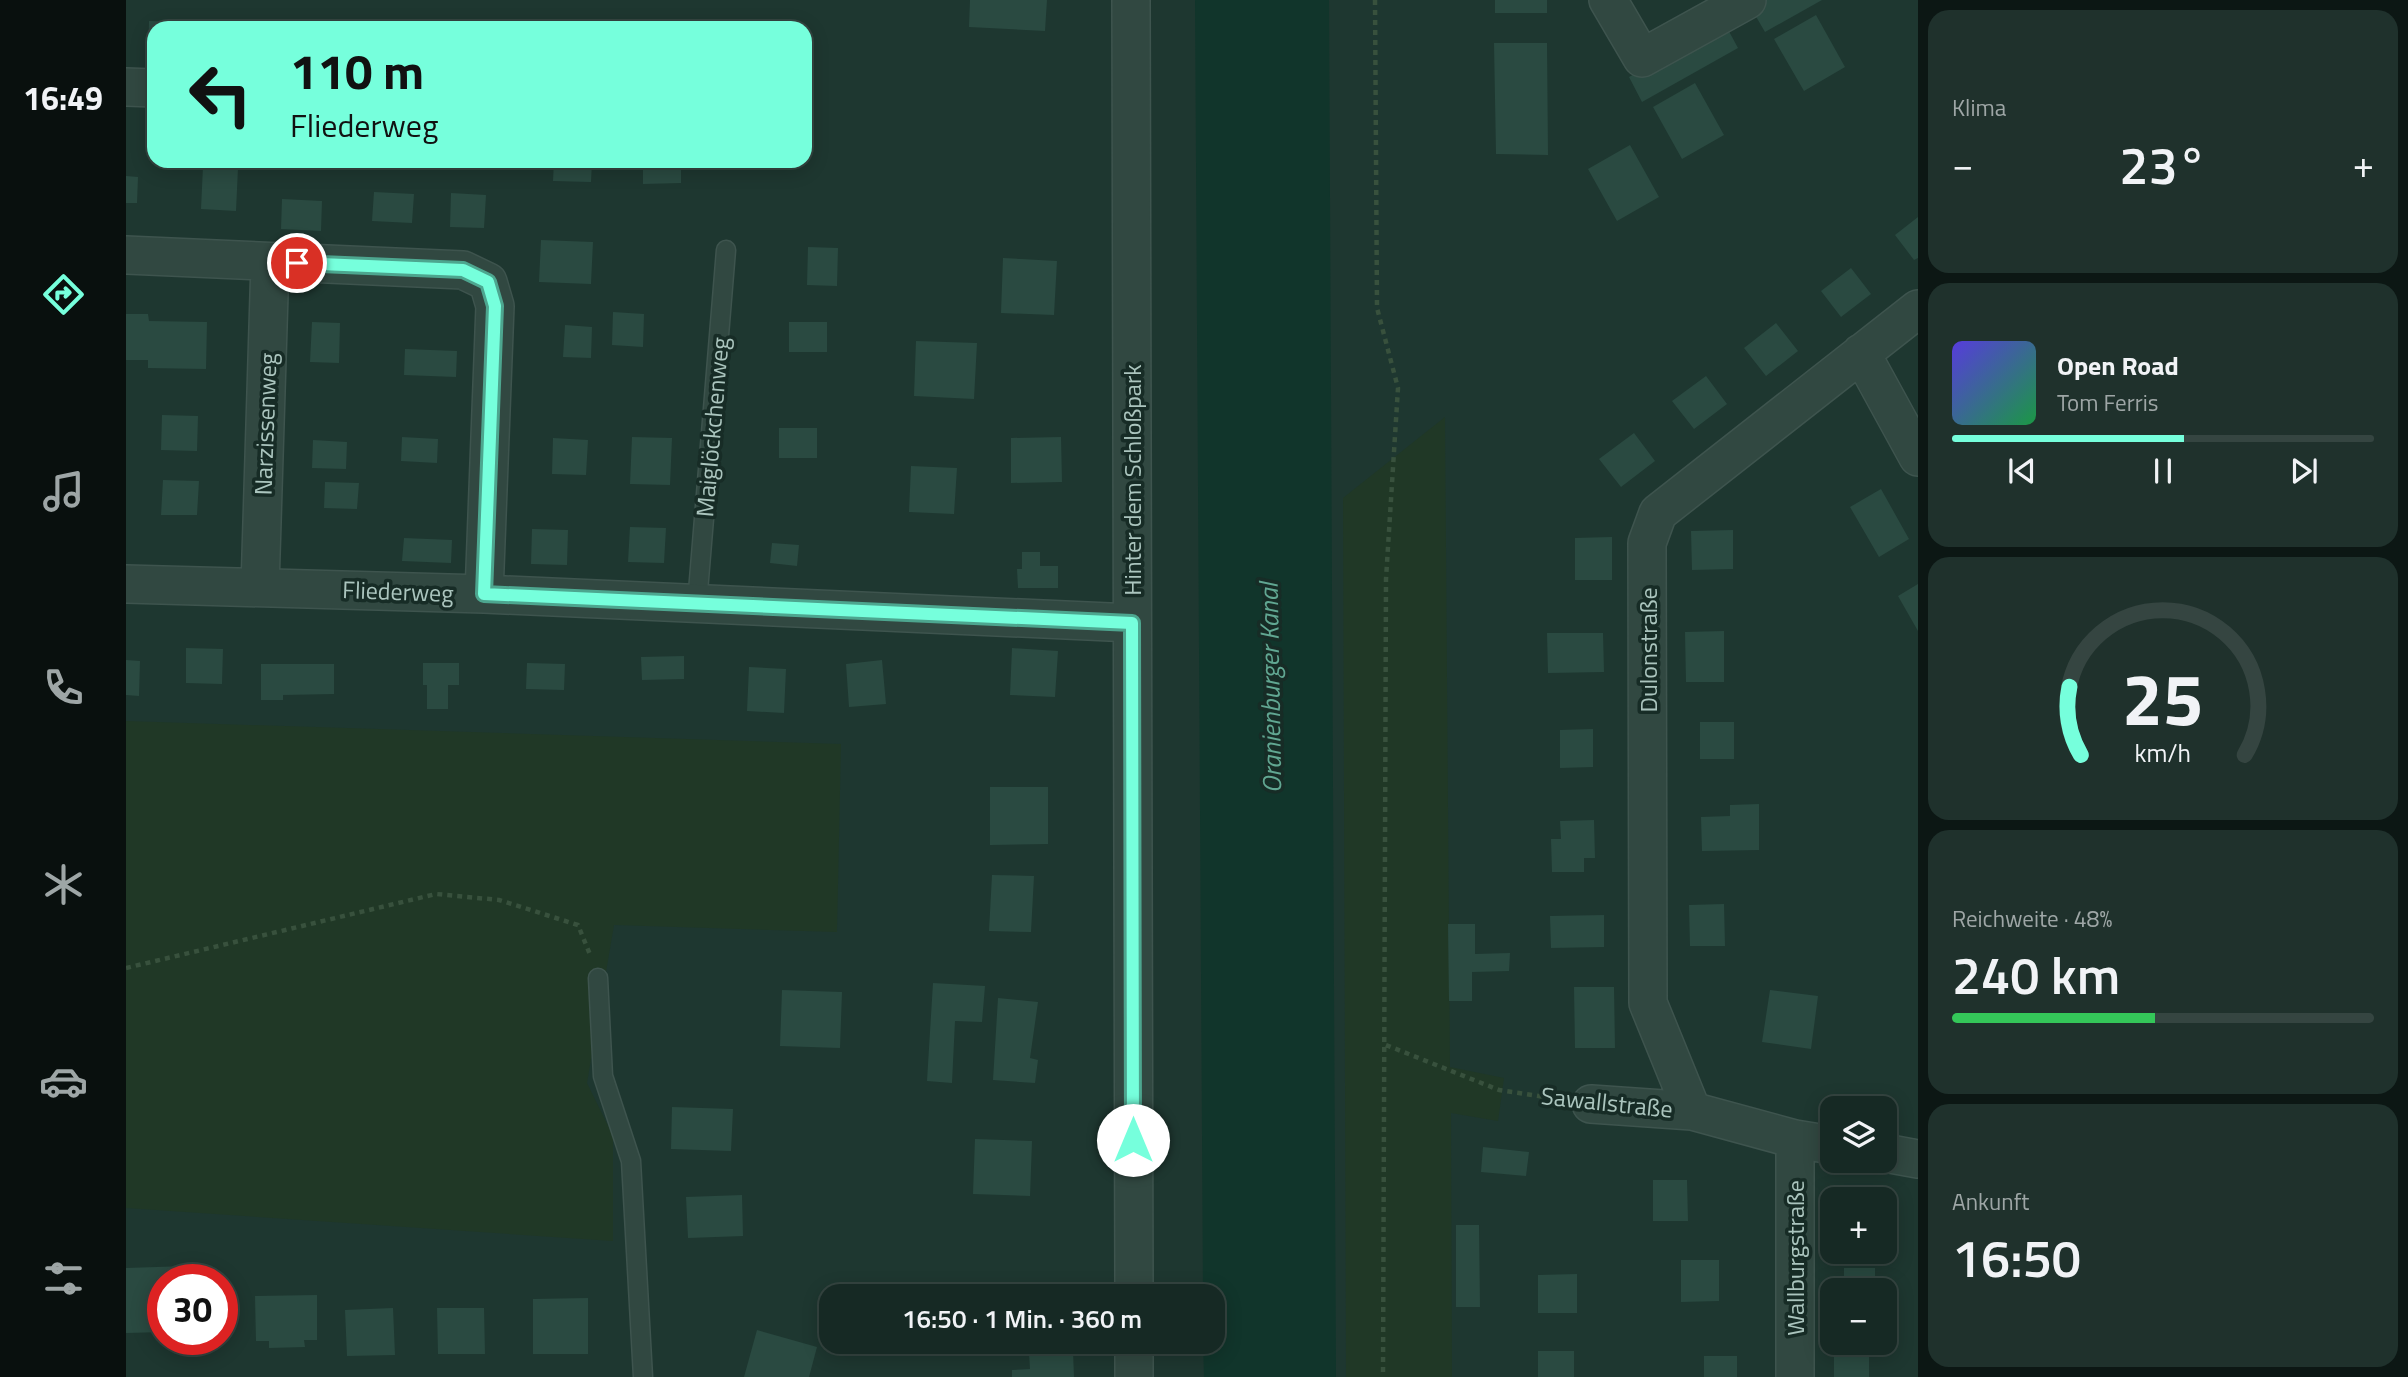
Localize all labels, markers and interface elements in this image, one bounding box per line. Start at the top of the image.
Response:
text: 110 m [290,33,424,108]
icon: left [175,49,266,140]
text: 16:49 [23,74,103,122]
text: Klima [1952,90,2006,125]
text: Fliederweg [290,101,438,149]
text: 23° [2119,125,2207,204]
text: − [1952,135,1973,193]
text: + [2353,135,2374,193]
pin [267,233,327,293]
icon: arrive [278,244,316,282]
icon: directions [39,270,88,319]
street label: Maiglöckchenweg [686,336,738,518]
text: Open Road [2057,346,2179,385]
street label: Narzissenweg [245,352,285,496]
street label: Hinter dem Schloßpark [1114,364,1150,596]
text: Tom Ferris [2057,385,2158,420]
icon: previous [2003,452,2041,490]
icon: pause [2144,452,2182,490]
icon: next [2285,452,2323,490]
icon: music [39,467,88,516]
street label: Fliederweg [342,571,454,611]
water label: Oranienburger Kanal [1249,579,1291,793]
street label: Dulonstraße [1630,587,1666,713]
text: 25 [2122,643,2204,753]
icon: phone [39,663,88,712]
text: km/h [2135,733,2191,771]
icon: climate [39,860,88,909]
text: Reichweite · 48% [1952,901,2112,936]
text: 240 km [1952,935,2120,1014]
icon: car [39,1057,88,1106]
street label: Sawallstraße [1539,1077,1675,1127]
map controls [1820,1096,1897,1355]
button: layers [1820,1096,1897,1173]
position arrow [1096,1103,1170,1177]
street label: Wallburgstraße [1777,1180,1813,1336]
text: Ankunft [1952,1184,2029,1219]
button: + [1820,1187,1897,1264]
text: 16:50 [1952,1218,2081,1297]
icon: filters [39,1254,88,1303]
speed limit sign: 30 [147,1264,238,1355]
button: − [1820,1278,1897,1355]
text: 16:50 · 1 Min. · 360 m [902,1299,1142,1338]

